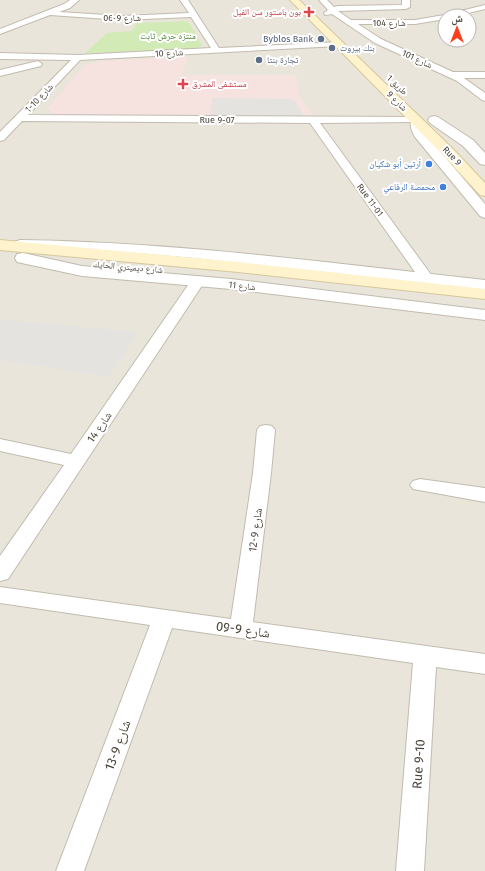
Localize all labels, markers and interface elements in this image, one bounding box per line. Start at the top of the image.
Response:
place label: بون باستور سن الفيل [233,7,302,17]
marker: بون باستور سن الفيل [304,7,314,17]
north arrow [437,8,477,48]
text: ش [451,12,463,26]
street label: شارع 9-06 [103,13,141,24]
street label: شارع 104 [372,18,406,29]
park label: منتزه حرش ثابت [140,31,196,41]
place label: Byblos Bank [263,34,313,44]
marker: Byblos Bank [316,34,326,44]
marker: بنك بيروت [327,43,337,53]
place label: بنك بيروت [340,43,375,53]
street label: شارع 10 [155,47,184,60]
street label: شارع 101 [400,48,434,71]
marker: تجارة بنتا [254,55,264,65]
place label: تجارة بنتا [267,55,299,65]
street label: طريق 1 [384,73,409,97]
marker: مستشفى المشرق [177,78,189,90]
place label: مستشفى المشرق [192,79,247,89]
street label: شارع 10-1 [23,82,56,115]
street label: شارع 9 [384,89,409,114]
street label: Rue 9-07 [199,115,235,125]
street label: Rue 9 [441,144,464,168]
place label: أرتين أبو شكيان [369,158,421,169]
marker: أرتين أبو شكيان [424,159,434,169]
street label: Rue 11-01 [355,182,385,218]
place label: محمصة الرفاعي [383,182,435,194]
marker: محمصة الرفاعي [438,182,448,192]
street label: شارع ديميتري الحايك [92,259,163,277]
street label: شارع 11 [228,280,256,293]
street label: شارع 14 [84,409,115,445]
street label: شارع 9-12 [246,507,265,553]
street label: شارع 9-09 [215,618,271,643]
street label: شارع 9-13 [101,718,135,773]
street label: Rue 9-10 [409,739,428,789]

